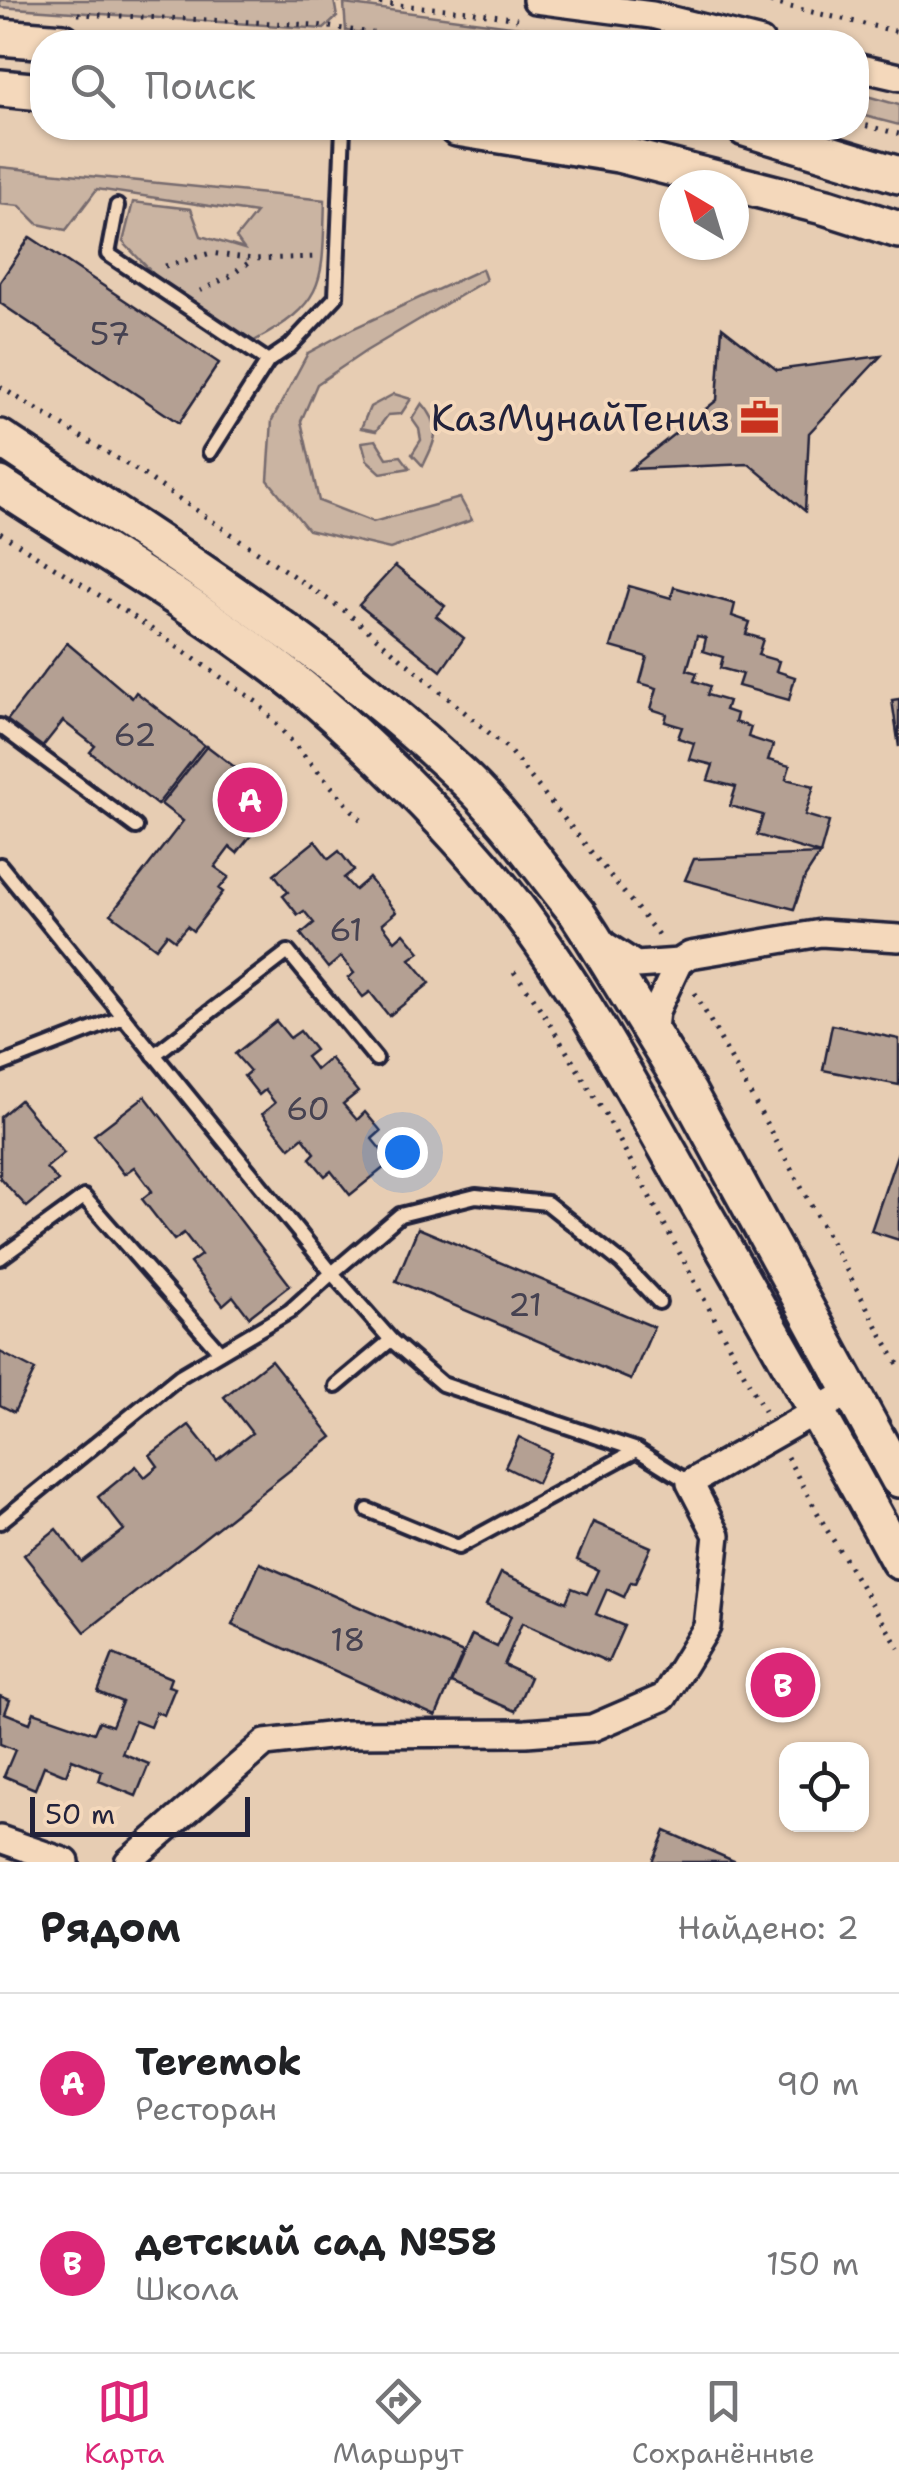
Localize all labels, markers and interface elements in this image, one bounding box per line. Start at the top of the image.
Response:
search box [30,30,869,140]
icon: search [65,58,120,113]
text: Поиск [145,60,256,111]
north arrow [659,170,749,260]
house number: 57 [90,312,130,355]
place label: КазМунайТениз [431,392,730,443]
office icon: КазМунайТениз [739,396,781,438]
house number: 62 [114,713,156,756]
pin: A [218,762,282,838]
house number: 61 [329,908,363,951]
house number: 60 [286,1087,330,1130]
your location [377,1127,428,1178]
house number: 21 [508,1283,542,1326]
house number: 18 [330,1618,366,1661]
pin: B [750,1648,816,1722]
map controls [779,1742,869,1832]
button: locate [779,1742,869,1832]
scale bar [30,1792,250,1836]
text: 50 m [45,1795,115,1833]
text: Рядом [40,1899,181,1955]
text: Найдено: 2 [678,1906,859,1949]
text: Teremok [135,2036,302,2087]
text: A [60,2062,85,2105]
text: 90 m [776,2062,859,2105]
text: Ресторан [135,2087,277,2130]
text: детский сад №58 [135,2216,497,2267]
text: B [63,2242,82,2285]
text: 150 m [766,2242,859,2285]
text: Школа [135,2267,239,2310]
tab: Карта [84,2374,164,2472]
tab: Маршрут [333,2374,463,2472]
tab: Сохранённые [632,2374,815,2472]

